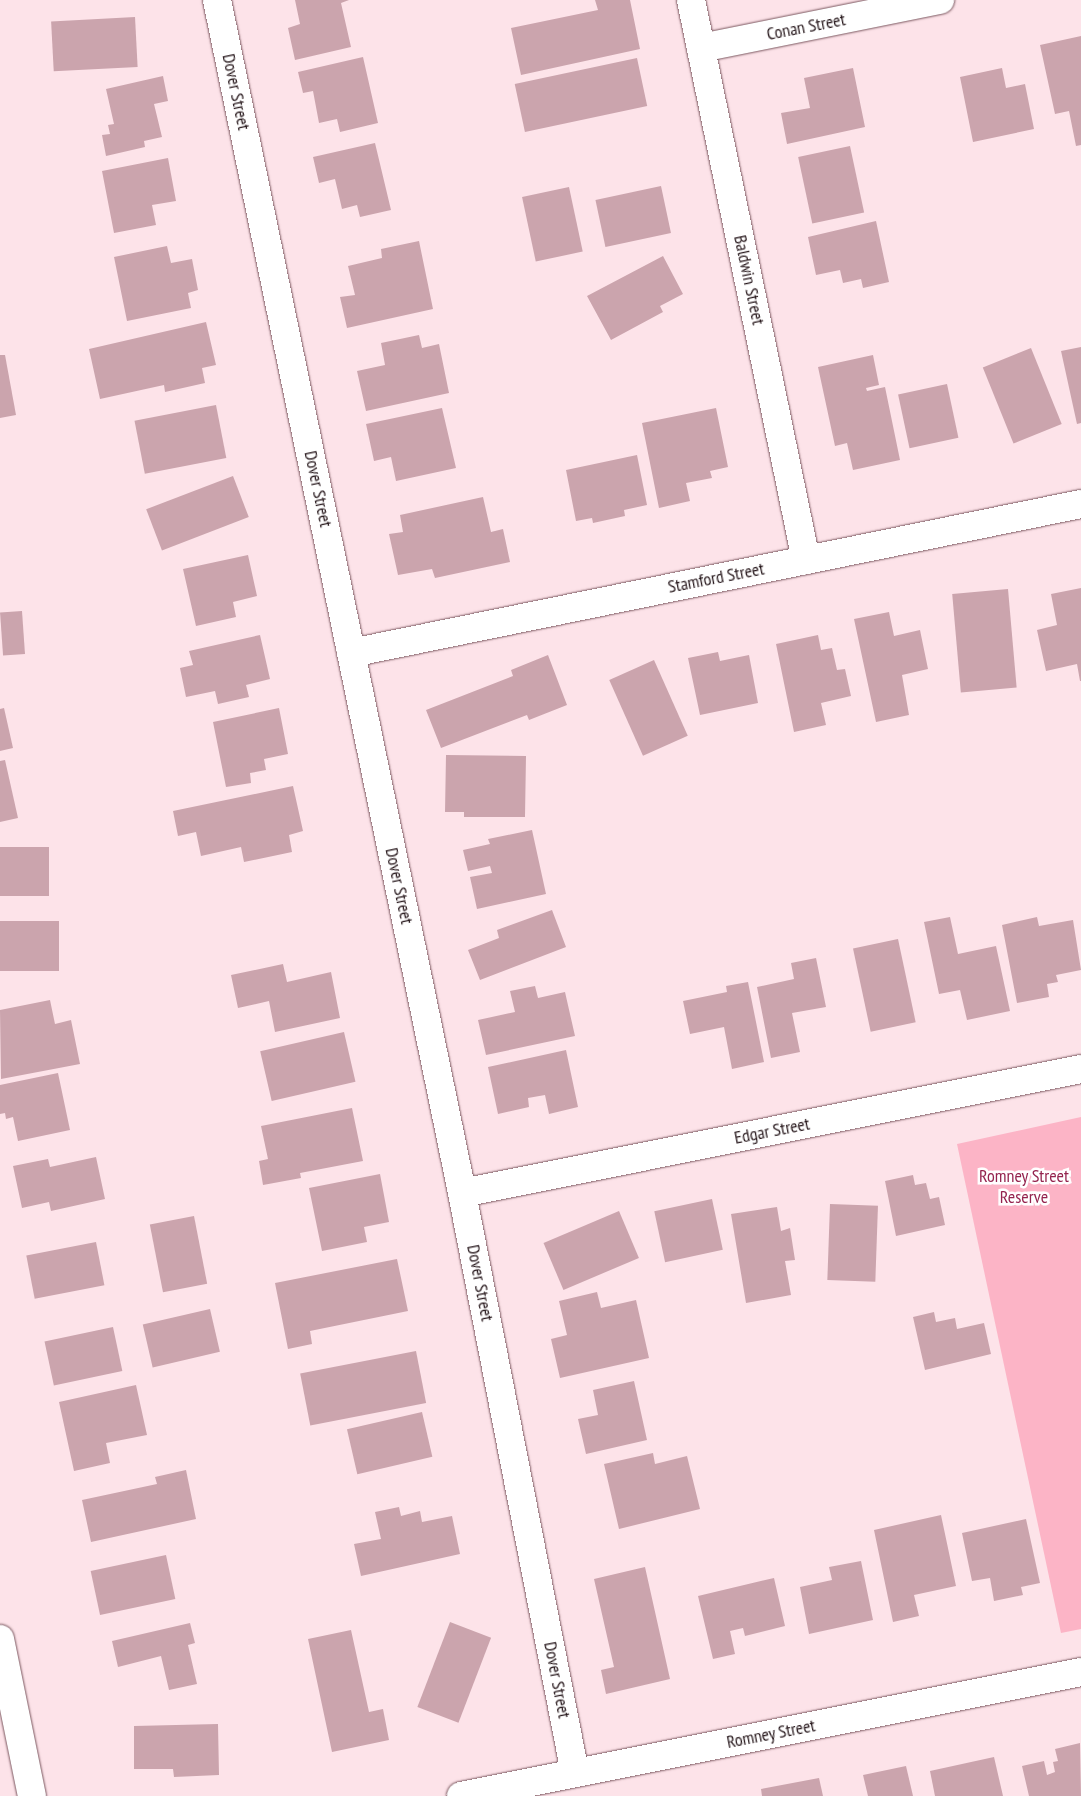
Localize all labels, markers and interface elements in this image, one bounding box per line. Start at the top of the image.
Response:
street label: Conan Street [765,9,847,45]
street label: Dover Street [217,52,255,132]
street label: Baldwin Street [729,233,769,327]
street label: Dover Street [299,449,337,529]
street label: Stamford Street [666,558,766,598]
street label: Dover Street [380,846,418,926]
street label: Edgar Street [732,1113,812,1149]
park label: Romney Street Reserve [979,1166,1069,1208]
street label: Dover Street [462,1243,498,1323]
street label: Dover Street [539,1640,575,1720]
street label: Romney Street [725,1715,817,1753]

